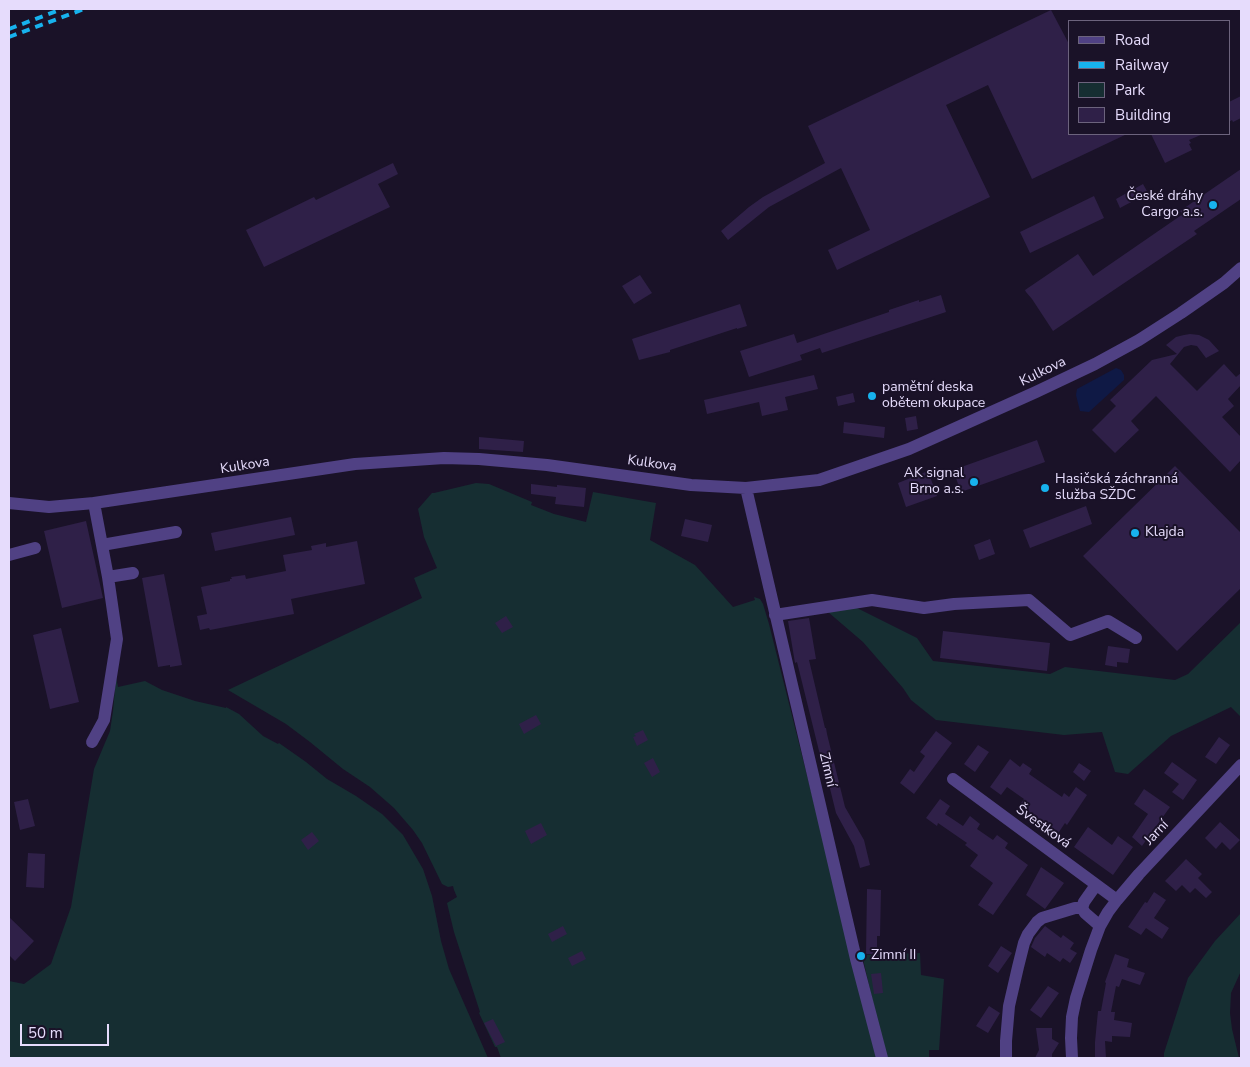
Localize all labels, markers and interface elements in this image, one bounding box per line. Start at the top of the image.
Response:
legend [1068,20,1230,135]
text: Road [1115,30,1150,50]
text: Railway [1115,55,1169,75]
text: Park [1115,80,1145,100]
text: Building [1115,105,1171,125]
place label: České dráhy Cargo a.s. [1126,189,1203,222]
marker: České dráhy Cargo a.s. [1207,199,1219,211]
street label: Kulkova [1017,354,1069,390]
place label: pamětní deska obětem okupace [882,380,985,412]
marker: pamětní deska obětem okupace [866,390,878,402]
street label: Kulkova [626,452,678,476]
street label: Kulkova [219,454,271,478]
place label: AK signal Brno a.s. [904,466,964,498]
place label: Hasičská záchranná služba SŽDC [1055,472,1178,504]
marker: AK signal Brno a.s. [968,476,980,488]
marker: Hasičská záchranná služba SŽDC [1039,482,1051,494]
place label: Klajda [1145,525,1184,541]
marker: Klajda [1129,527,1141,539]
street label: Zimní [815,751,839,789]
street label: Švestková [1012,802,1074,852]
street label: Jarní [1141,817,1173,849]
place label: Zimní II [871,948,916,964]
marker: Zimní II [855,950,867,962]
scale bar [22,1014,111,1046]
text: 50 m [28,1023,63,1043]

